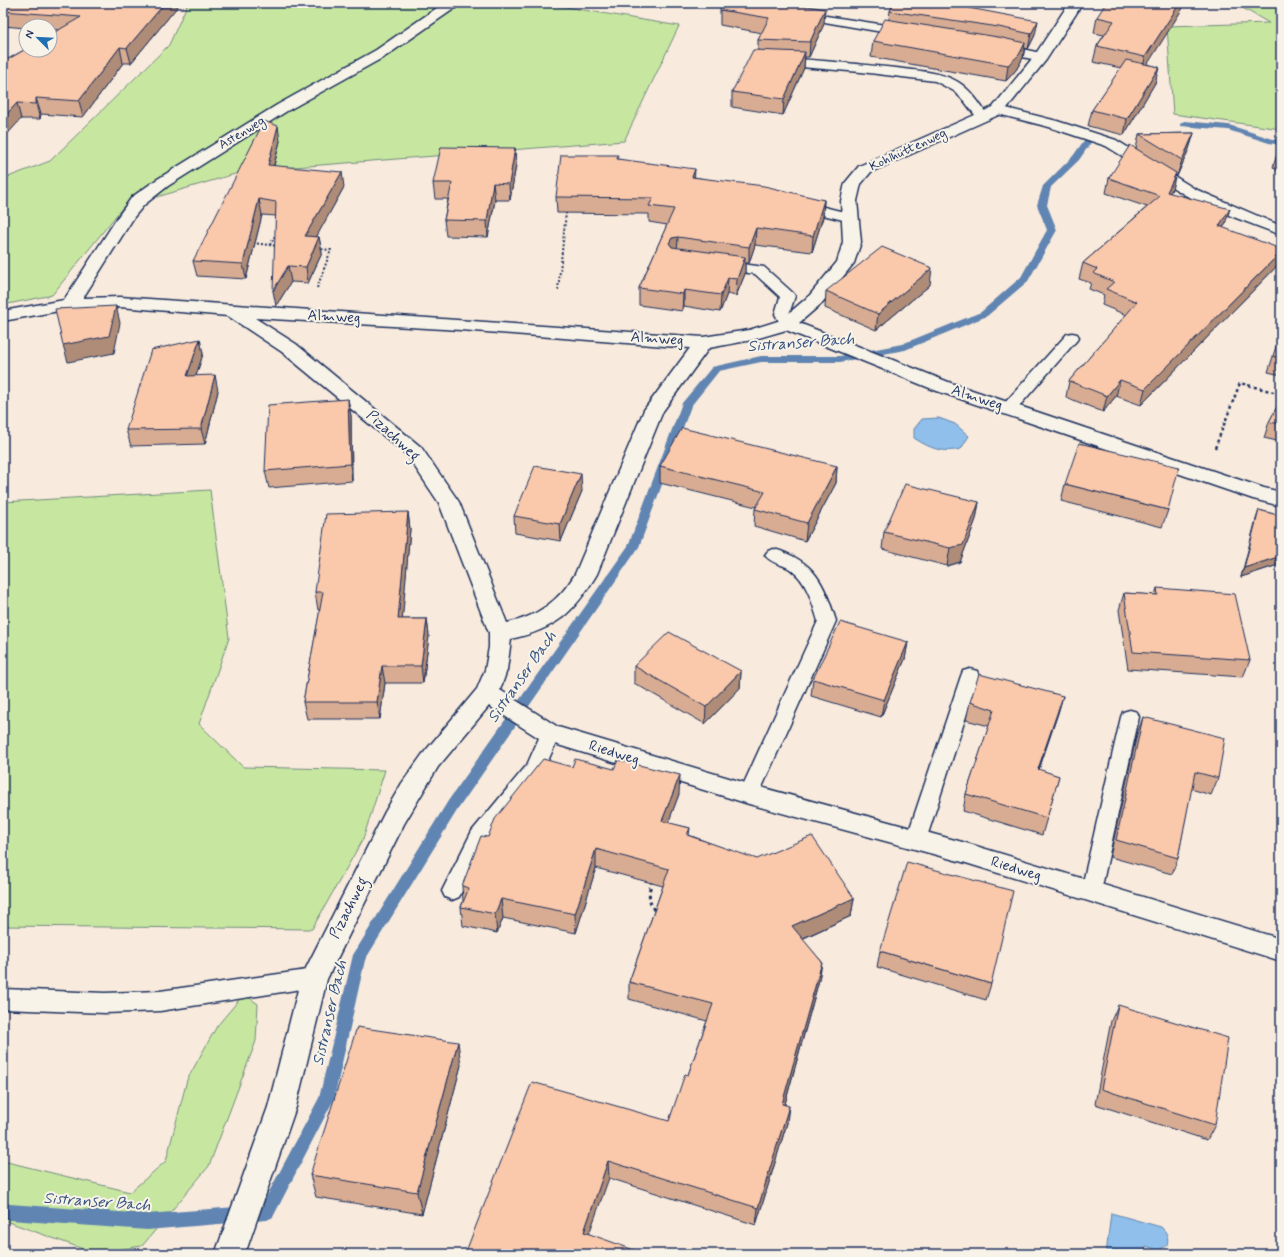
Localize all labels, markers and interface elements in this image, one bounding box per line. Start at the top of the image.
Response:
north arrow [18,18,58,58]
text: N [22,28,38,41]
street label: Astenweg [216,112,269,154]
street label: Kohlhüttenweg [867,125,950,176]
street label: Almweg [307,306,361,328]
street label: Almweg [630,327,684,351]
water label: Sistranser Bach [747,329,855,357]
street label: Almweg [949,380,1005,416]
street label: Pizachweg [361,406,424,467]
water label: Sistranser Bach [483,627,562,727]
street label: Riedweg [586,736,642,770]
street label: Riedweg [988,852,1044,886]
street label: Pizachweg [325,874,374,943]
water label: Sistranser Bach [308,958,352,1068]
water label: Sistranser Bach [43,1188,151,1216]

